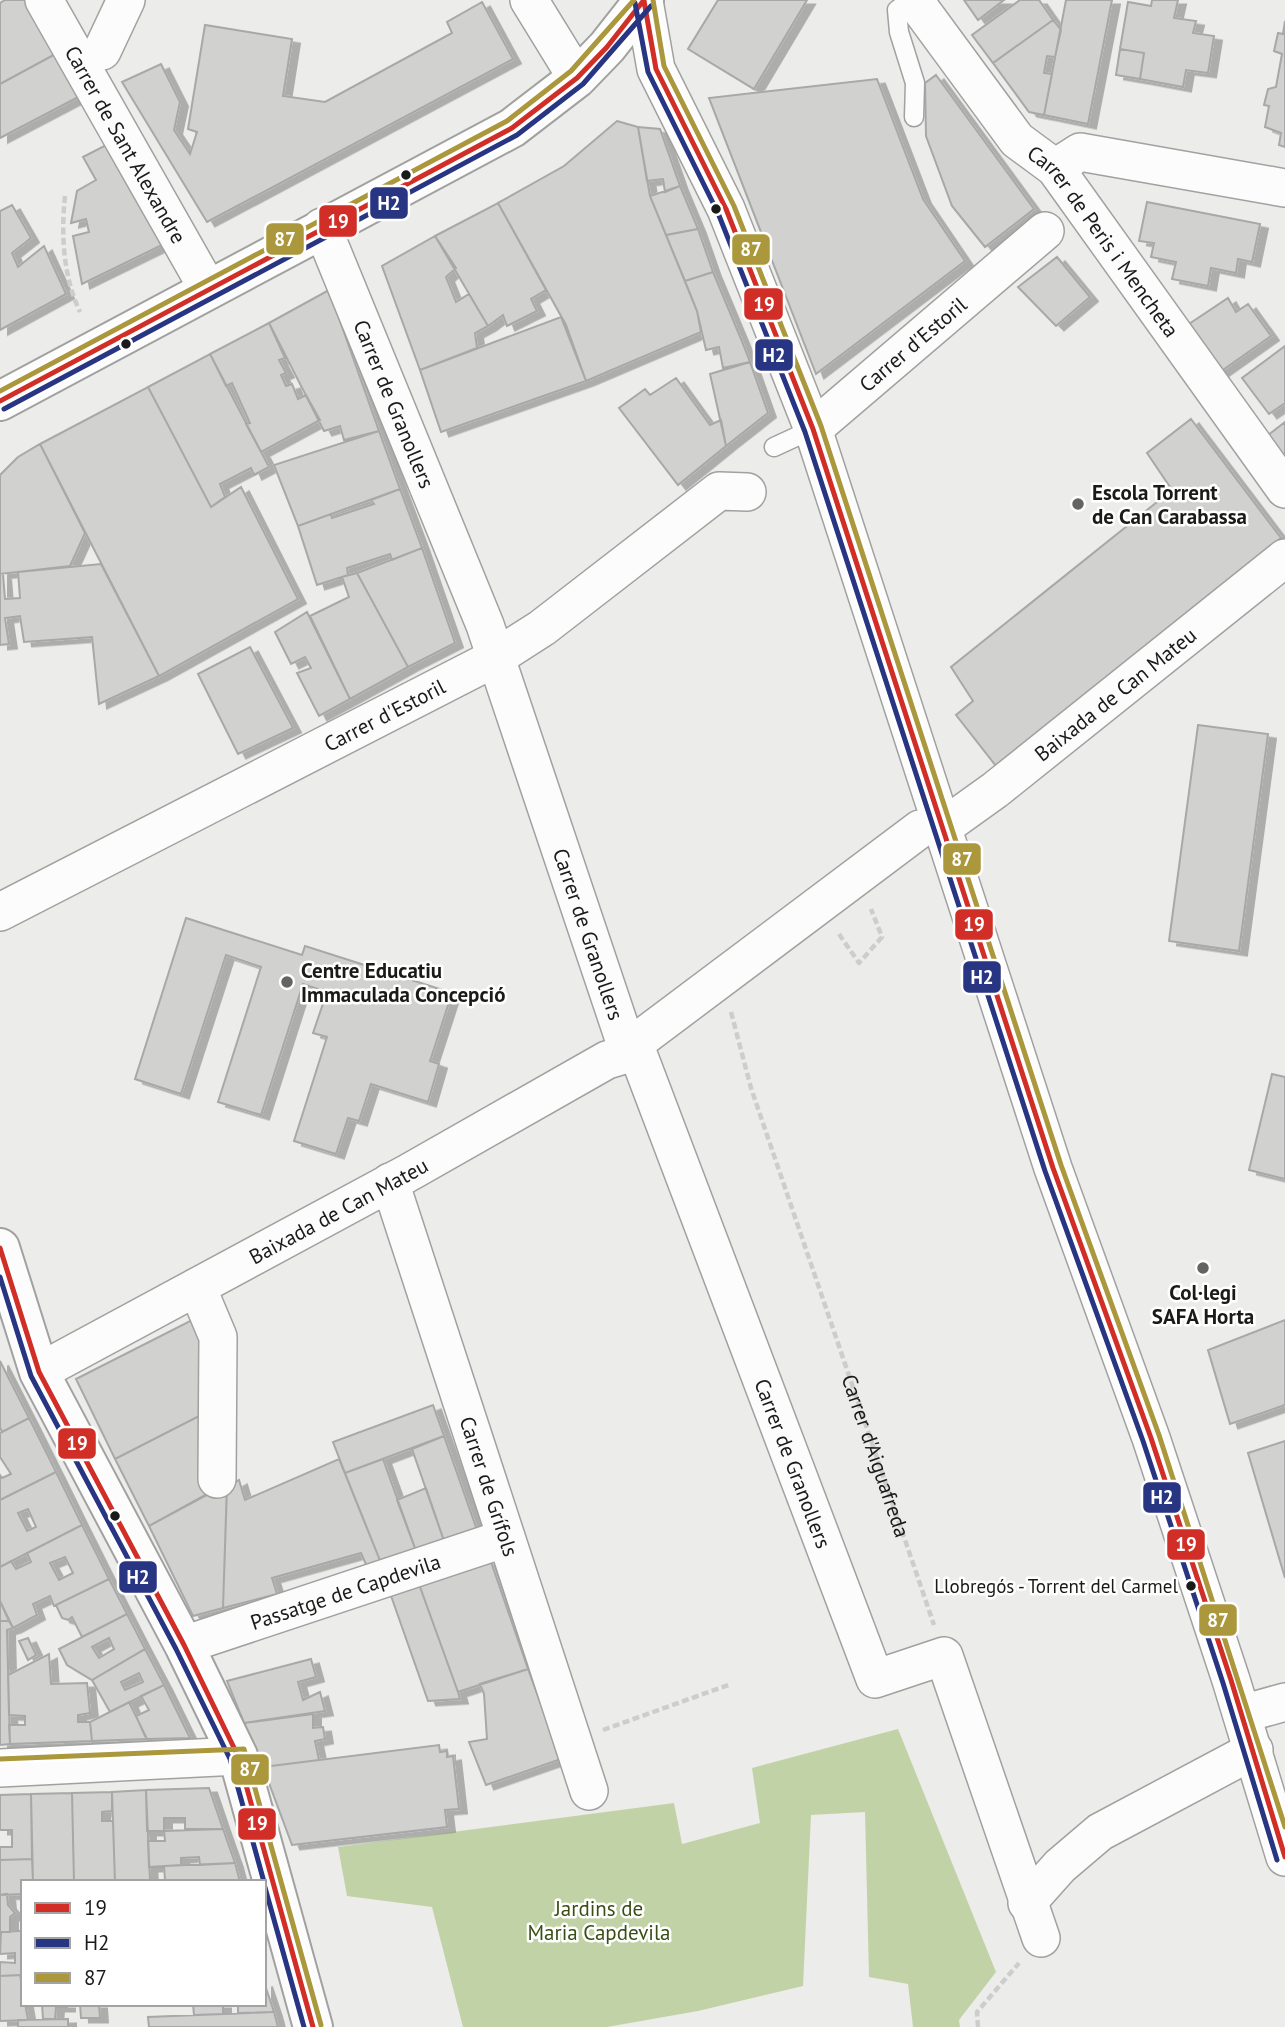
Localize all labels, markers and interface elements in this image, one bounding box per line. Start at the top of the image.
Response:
street label: Carrer de Sant Alexandre [59,41,193,248]
street label: Carrer de Peris i Mencheta [1022,139,1185,342]
unlabelled marker [399,168,413,182]
line badge: H2 [369,186,409,220]
text: H2 [377,191,401,215]
unlabelled marker [709,202,723,216]
line badge: 19 [318,204,358,238]
text: 19 [327,209,349,233]
line badge: 87 [265,222,305,256]
text: 87 [274,227,296,251]
line badge: 87 [731,233,771,266]
text: 87 [740,237,762,261]
line badge: 19 [743,287,784,321]
street label: Carrer d'Estoril [853,291,972,397]
text: 19 [753,292,775,316]
street label: Carrer de Granollers [348,316,441,492]
unlabelled marker [119,337,133,351]
line badge: H2 [754,338,794,372]
text: H2 [762,343,786,367]
place label: Escola Torrent de Can Carabassa [1092,479,1247,530]
marker: Escola Torrent de Can Carabassa [1070,496,1086,512]
street label: Baixada de Can Mateu [1029,621,1201,767]
street label: Carrer d'Estoril [319,672,450,757]
line badge: 87 [942,842,982,876]
street label: Carrer de Granollers [547,845,630,1023]
text: 87 [951,847,973,871]
line badge: 19 [954,908,994,941]
text: 19 [963,912,985,936]
place label: Centre Educatiu Immaculada Concepció [301,957,505,1008]
line badge: H2 [962,960,1002,994]
text: H2 [970,965,994,989]
marker: Centre Educatiu Immaculada Concepció [279,974,295,990]
street label: Baixada de Can Mateu [244,1151,433,1270]
marker: Col·legi SAFA Horta [1195,1260,1211,1276]
place label: Col·legi SAFA Horta [1152,1279,1254,1330]
street label: Carrer d'Aiguafreda [836,1371,917,1541]
street label: Carrer de Granollers [749,1375,838,1552]
street label: Carrer de Grífols [454,1413,525,1560]
line badge: 19 [57,1427,97,1460]
text: 19 [66,1431,88,1455]
line badge: H2 [1142,1481,1182,1514]
text: H2 [1150,1485,1174,1509]
unlabelled marker [108,1509,122,1523]
line badge: 19 [1166,1528,1206,1561]
text: 19 [1175,1532,1197,1556]
street label: Passatge de Capdevila [247,1547,444,1636]
line badge: H2 [118,1560,158,1594]
text: H2 [126,1565,150,1589]
place label: Llobregós - Torrent del Carmel [934,1574,1178,1598]
marker: Llobregós - Torrent del Carmel [1184,1579,1198,1593]
line badge: 87 [1198,1603,1238,1637]
text: 87 [1207,1608,1229,1632]
line badge: 87 [230,1753,270,1786]
text: 87 [239,1757,261,1781]
line badge: 19 [237,1807,277,1841]
text: 19 [246,1811,268,1835]
legend [21,1880,266,2006]
text: 19 [84,1894,107,1921]
park label: Jardins de Maria Capdevila [527,1895,671,1946]
text: H2 [84,1929,110,1956]
text: 87 [84,1964,107,1991]

